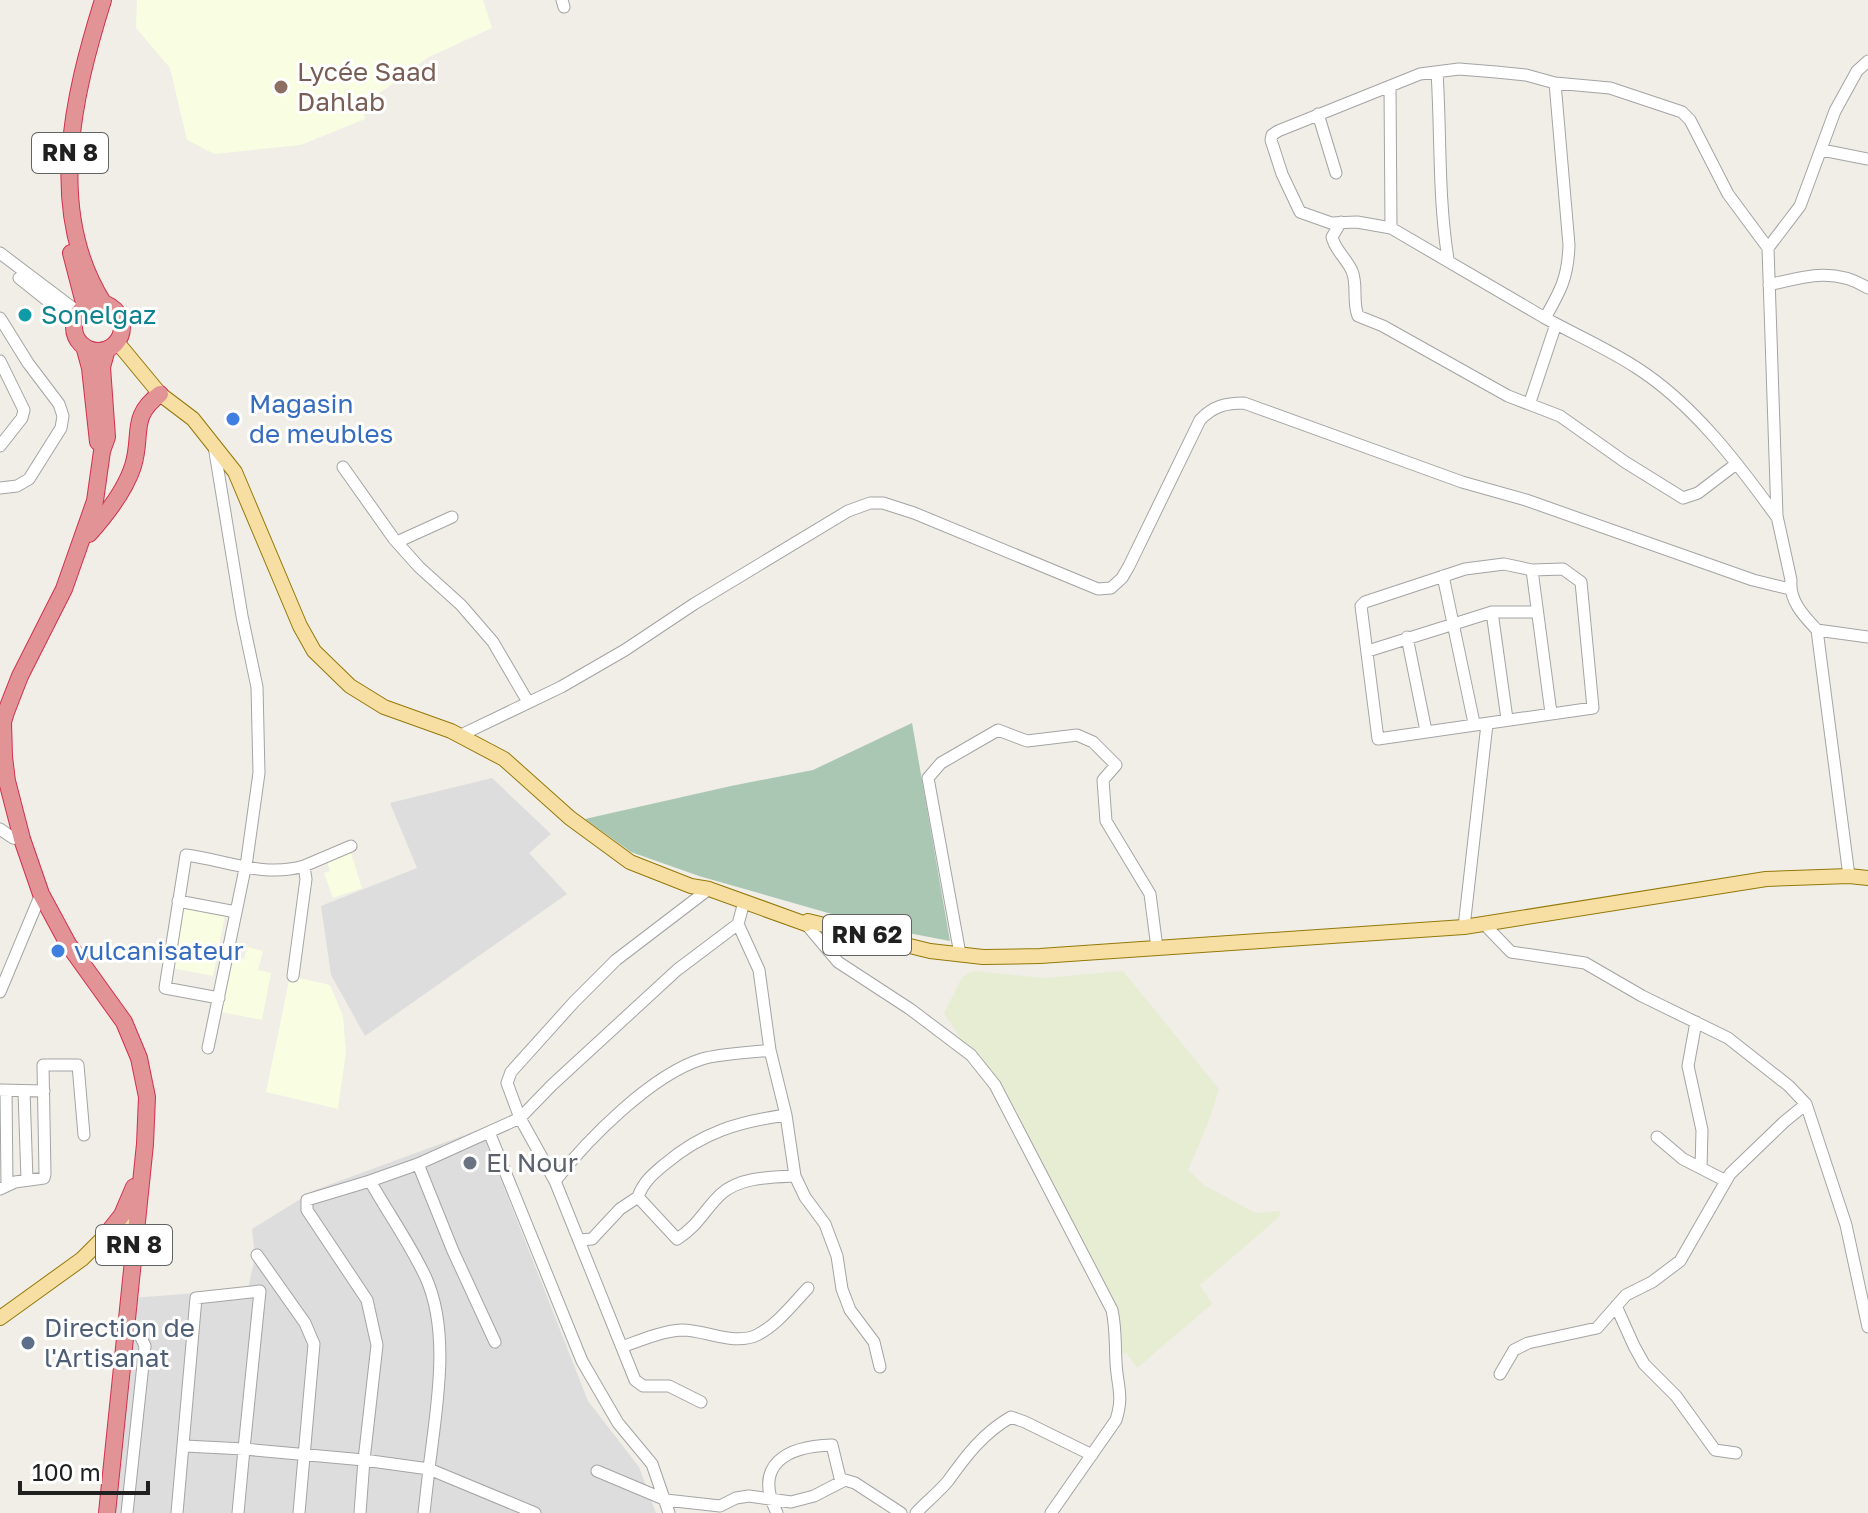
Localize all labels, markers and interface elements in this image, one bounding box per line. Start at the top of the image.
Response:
place label: Lycée Saad Dahlab [297,56,437,117]
marker: Lycée Saad Dahlab [272,78,290,96]
road number: RN 8 [32,133,108,173]
place label: Sonelgaz [41,299,156,330]
marker: Sonelgaz [16,306,34,324]
place label: Magasin de meubles [249,388,393,449]
marker: Magasin de meubles [224,410,242,428]
road number: RN 62 [823,915,911,955]
place label: vulcanisateur [74,935,244,966]
marker: vulcanisateur [49,942,67,960]
place label: El Nour [486,1147,578,1178]
marker: El Nour [461,1154,479,1172]
road number: RN 8 [96,1225,172,1265]
place label: Direction de l'Artisanat [44,1312,195,1373]
marker: Direction de l'Artisanat [19,1334,37,1352]
scale bar [20,1445,148,1495]
text: 100 m [32,1457,101,1486]

